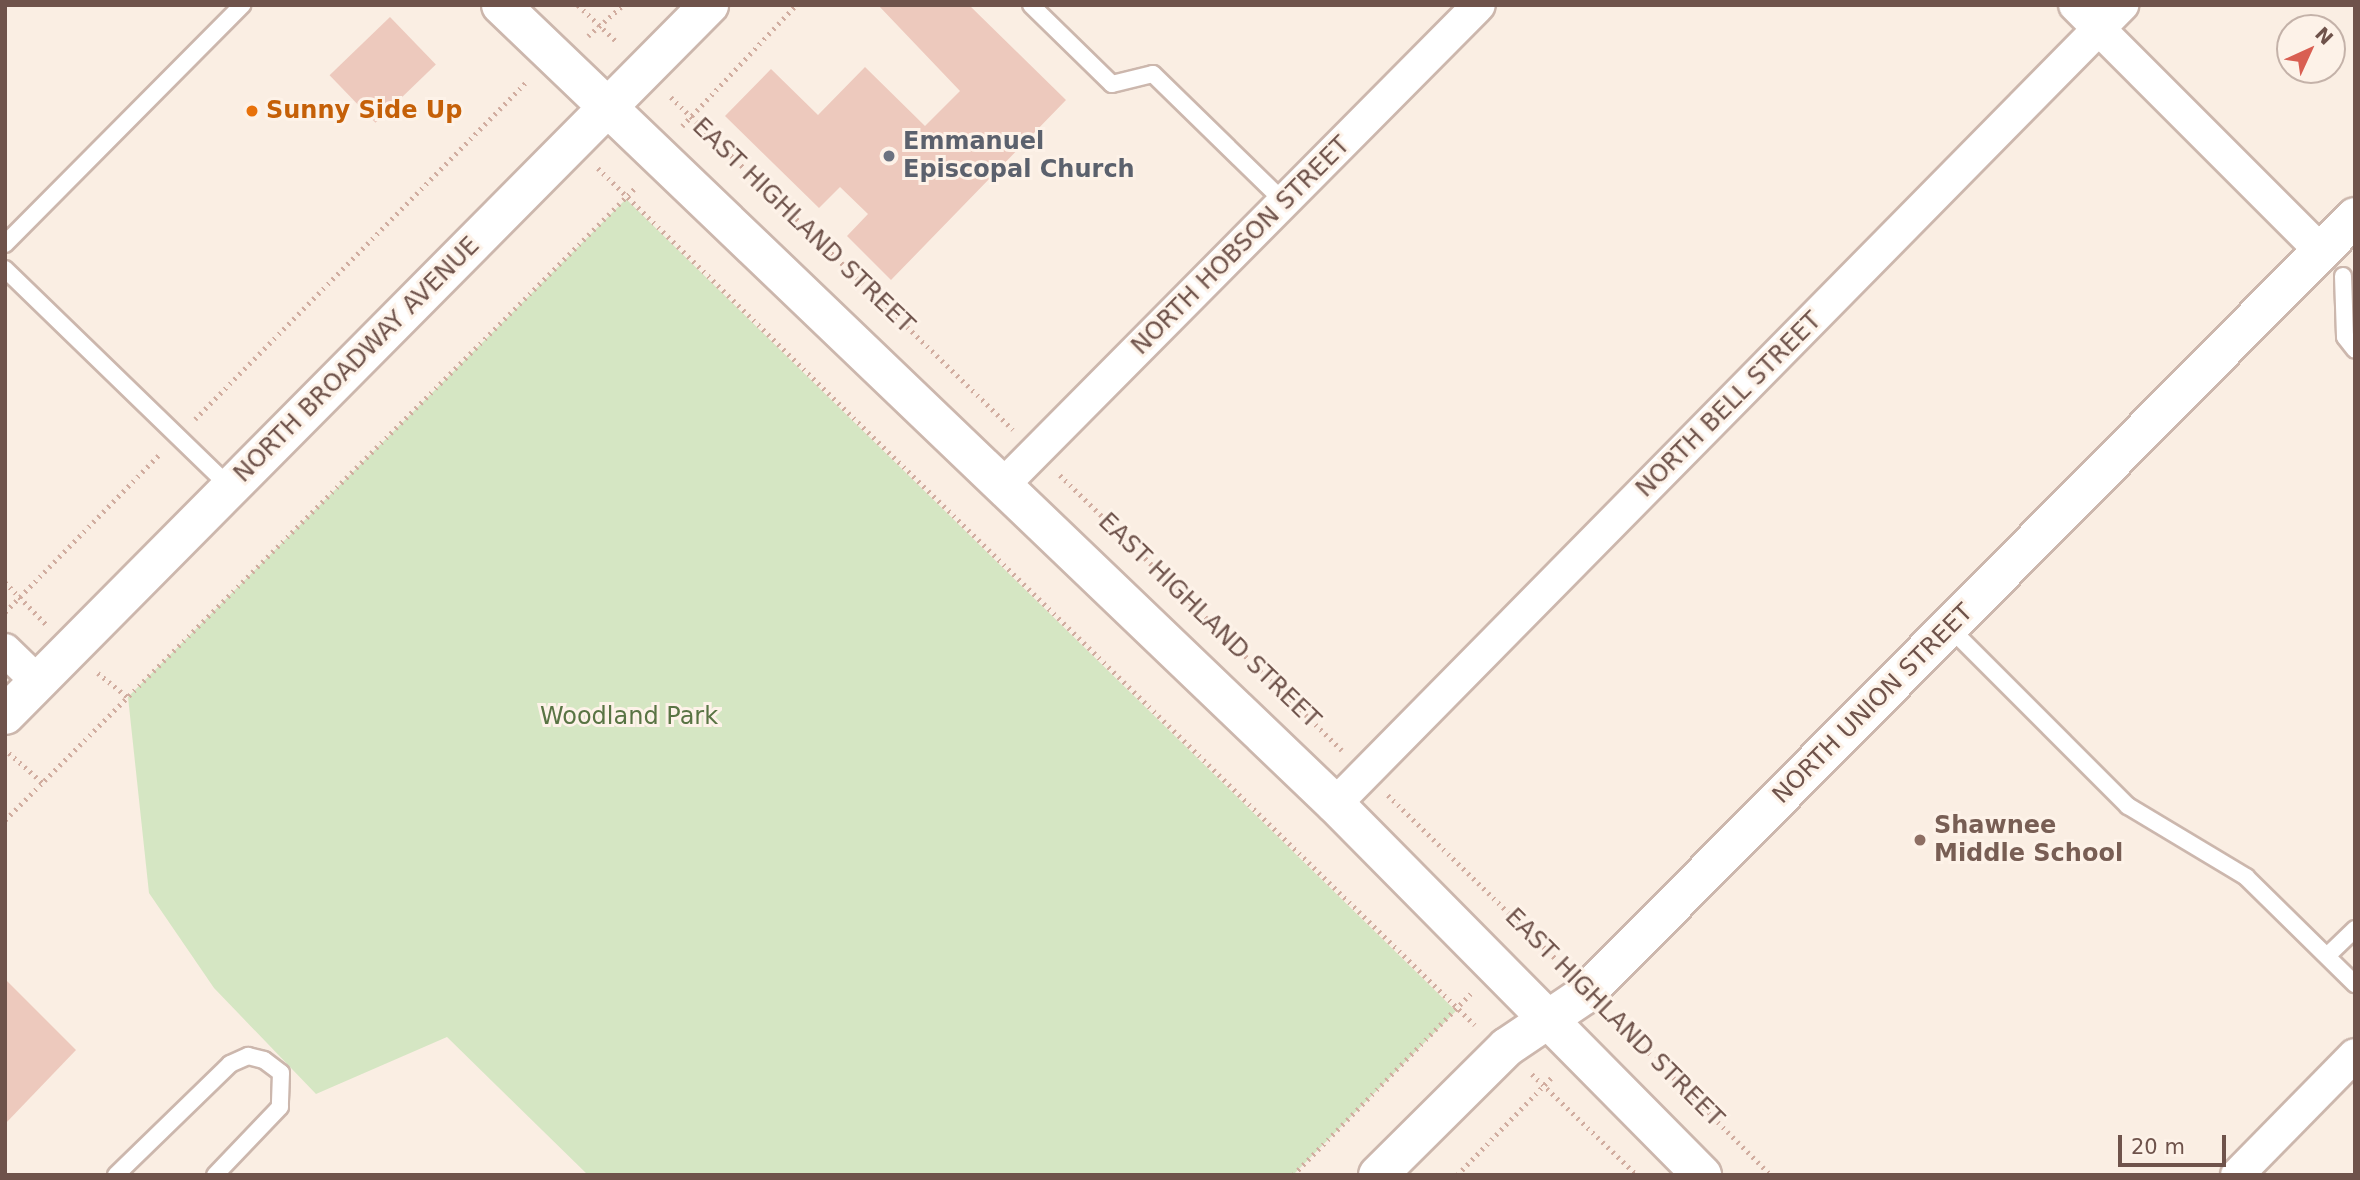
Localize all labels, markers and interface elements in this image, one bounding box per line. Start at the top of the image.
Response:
north arrow [2276,14,2346,84]
text: N [2311,22,2338,49]
place label: Sunny Side Up [266,97,463,125]
marker: Sunny Side Up [244,103,260,119]
street label: EAST HIGHLAND STREET [686,113,920,339]
place label: Emmanuel Episcopal Church [903,128,1135,184]
street label: NORTH HOBSON STREET [1126,131,1356,361]
marker: Emmanuel Episcopal Church [881,148,897,164]
street label: NORTH BROADWAY AVENUE [228,231,486,489]
street label: NORTH BELL STREET [1631,307,1827,503]
street label: EAST HIGHLAND STREET [1092,508,1326,734]
street label: NORTH UNION STREET [1767,598,1979,810]
park label: Woodland Park [540,703,718,731]
place label: Shawnee Middle School [1934,812,2123,868]
marker: Shawnee Middle School [1912,832,1928,848]
street label: EAST HIGHLAND STREET [1499,903,1729,1133]
scale bar [2122,1120,2230,1164]
text: 20 m [2131,1135,2185,1159]

